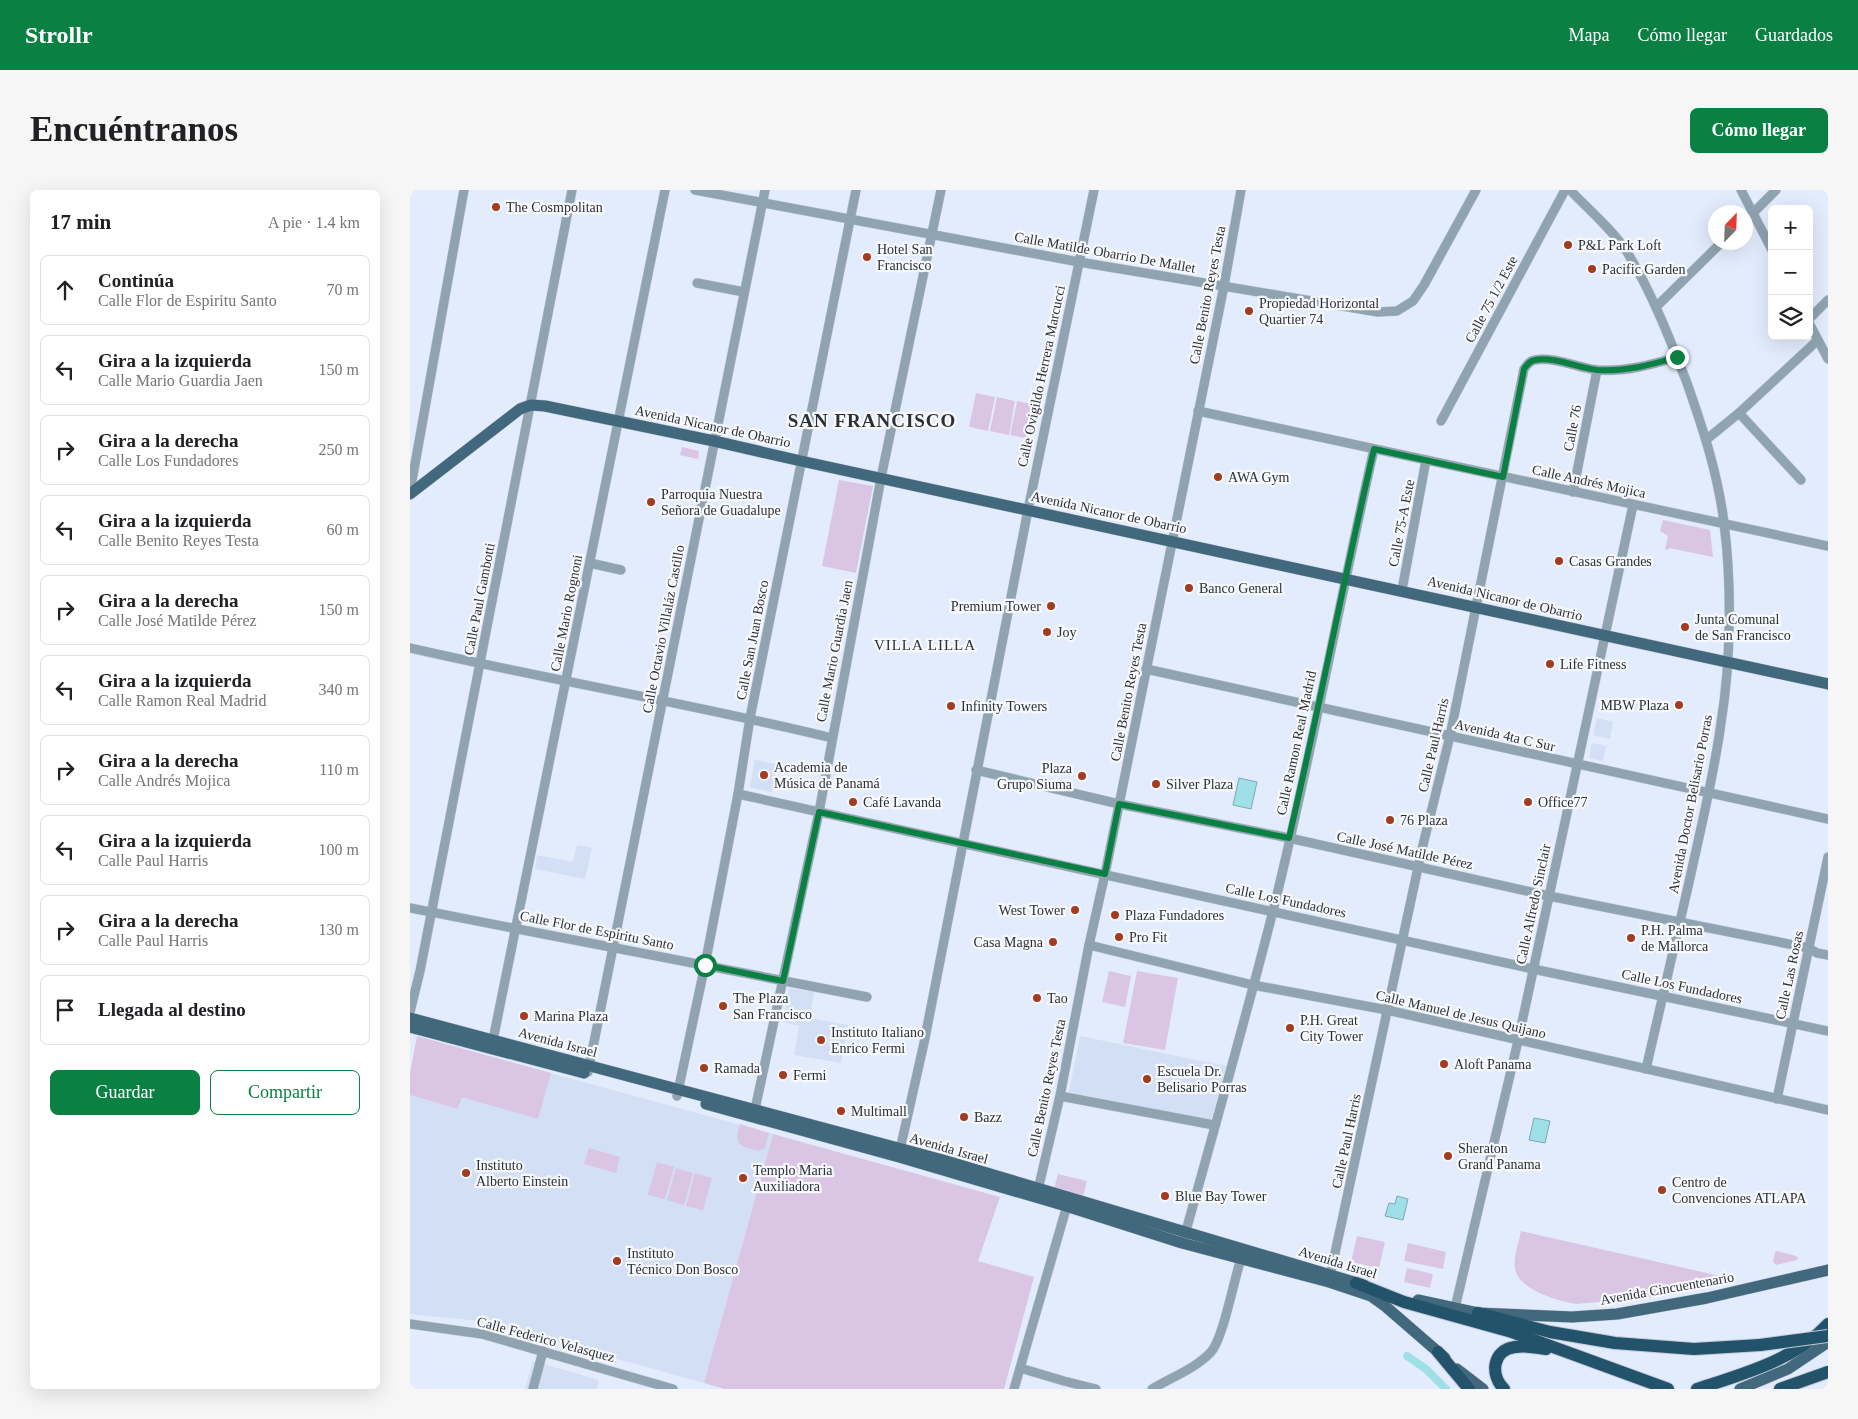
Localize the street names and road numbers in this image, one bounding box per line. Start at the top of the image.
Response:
street label: Calle Benito Reyes Testa [1187,224,1228,366]
street label: Calle Matilde Obarrio De Mallet [1013,229,1197,276]
street label: Calle 75 1/2 Este [1462,253,1521,345]
street label: Calle Ovigildo Herrera Marcucci [1015,284,1068,468]
street label: Avenida Nicanor de Obarrio [634,403,792,450]
street label: Calle 76 [1561,404,1584,453]
street label: Calle Andrés Mojica [1531,462,1648,501]
street label: Calle 75-A Este [1386,478,1417,568]
street label: Avenida Nicanor de Obarrio [1030,489,1188,536]
street label: Calle Paul Gambotti [461,541,498,657]
street label: Calle Octavio Villaláz Castillo [640,544,687,715]
street label: Calle Mario Rognoni [548,553,585,673]
street label: Avenida Nicanor de Obarrio [1426,573,1584,624]
street label: Calle San Juan Bosco [734,579,771,701]
street label: Calle Mario Guardia Jaen [813,579,856,723]
street label: Calle Benito Reyes Testa [1108,621,1149,763]
street label: Calle Ramon Real Madrid [1274,669,1319,817]
street label: Calle Paul Harris [1415,696,1452,794]
street label: Avenida Doctor Belisario Porras [1666,713,1715,895]
street label: Avenida 4ta C Sur [1453,717,1557,754]
street label: Calle José Matilde Pérez [1335,829,1474,872]
street label: Calle Alfredo Sinclair [1513,842,1554,966]
street label: Calle Los Fundadores [1224,880,1348,921]
street label: Calle Flor de Espiritu Santo [519,908,675,953]
street label: Calle Las Rosas [1773,929,1806,1021]
street label: Calle Los Fundadores [1620,966,1744,1007]
street label: Calle Manuel de Jesus Quijano [1374,988,1547,1041]
street label: Calle Benito Reyes Testa [1025,1017,1069,1158]
street label: Avenida Israel [517,1025,599,1060]
street label: Calle Paul Harris [1329,1092,1364,1190]
street label: Avenida Israel [908,1130,990,1167]
street label: Avenida Israel [1297,1243,1379,1282]
street label: Avenida Cincuentenario [1599,1269,1735,1308]
street label: Calle Federico Velasquez [475,1314,616,1365]

